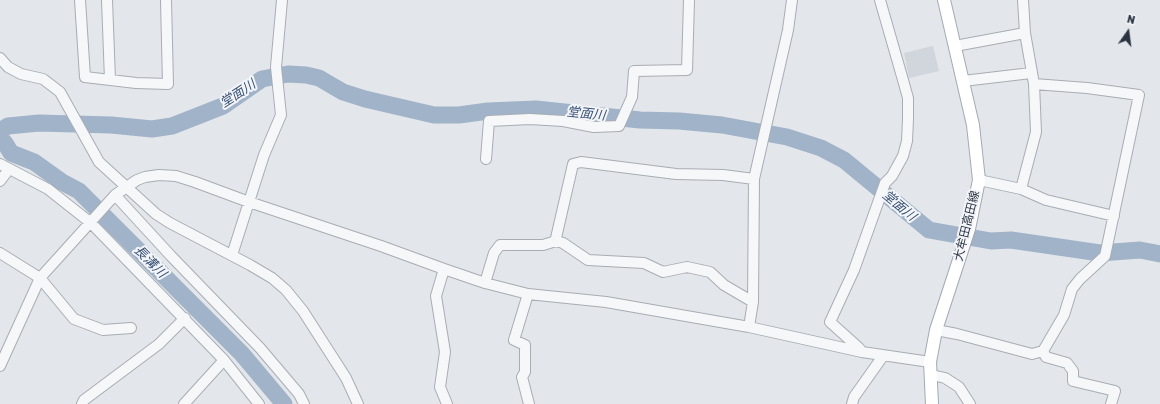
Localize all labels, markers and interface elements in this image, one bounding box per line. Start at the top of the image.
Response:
north arrow [1108,12,1148,52]
text: N [1126,13,1136,27]
water label: 堂面川 [217,77,259,111]
water label: 堂面川 [566,104,606,124]
water label: 堂面川 [879,187,919,225]
street label: 大牟田高田線 [951,189,983,263]
water label: 長溝川 [131,243,169,281]

